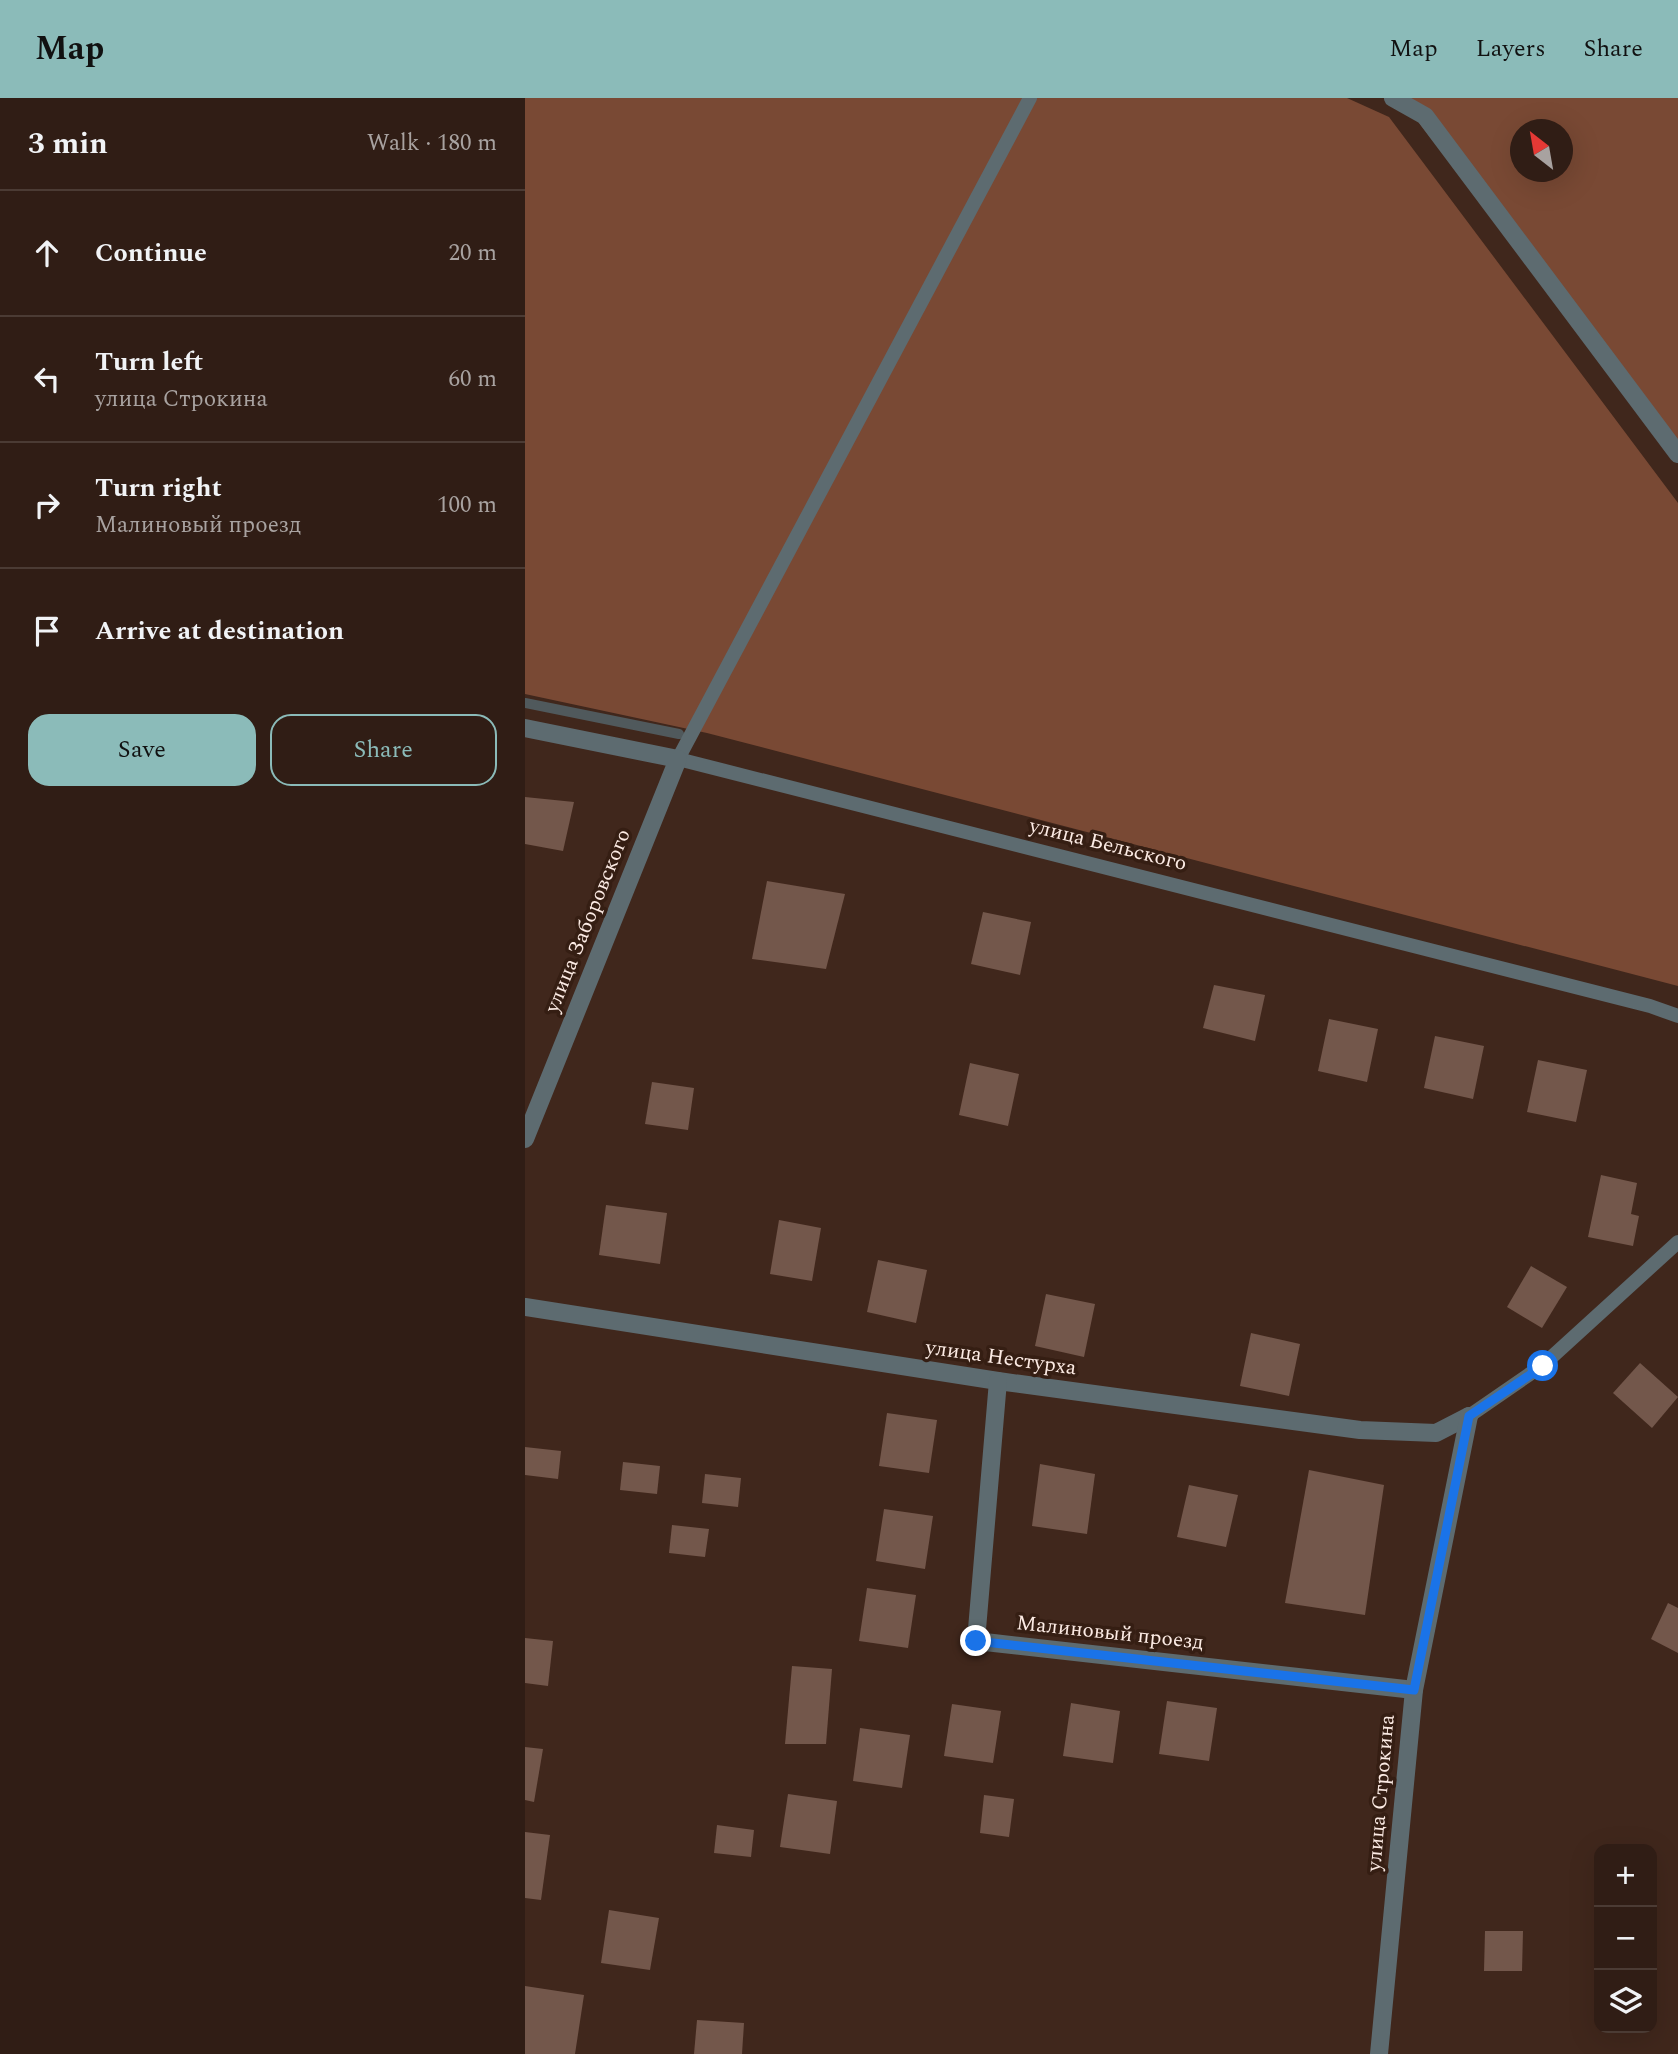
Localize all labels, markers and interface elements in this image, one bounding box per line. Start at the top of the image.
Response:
text: Map [35,24,104,74]
text: Map [1389,31,1438,67]
text: Layers [1476,31,1546,67]
text: Share [1584,31,1643,67]
north arrow [1510,119,1573,182]
text: 3 min [28,121,108,167]
text: Walk · 180 m [367,126,497,161]
text: Continue [95,233,207,273]
icon: ahead [28,234,66,272]
text: 20 m [448,236,497,271]
text: Turn left [95,342,203,382]
icon: left [28,360,66,398]
text: 60 m [448,362,497,397]
text: улица Строкина [95,382,268,417]
text: Turn right [95,468,222,508]
icon: right [28,486,66,524]
text: 100 m [437,488,497,523]
text: Малиновый проезд [95,508,301,543]
text: Arrive at destination [95,611,344,651]
icon: arrive [28,612,66,650]
button: Save [28,714,256,786]
button: Share [270,714,497,786]
street label: улица Бельского [1025,810,1190,880]
street label: улица Заборовского [536,824,640,1019]
street label: улица Нестурха [923,1331,1079,1385]
route start [1527,1350,1558,1381]
street label: Малиновый проезд [1015,1607,1205,1659]
route end [960,1625,991,1656]
street label: улица Строкина [1358,1712,1404,1874]
map controls [1594,1844,1657,2033]
button: + [1594,1844,1657,1907]
button: − [1594,1907,1657,1970]
button: layers [1594,1970,1657,2033]

